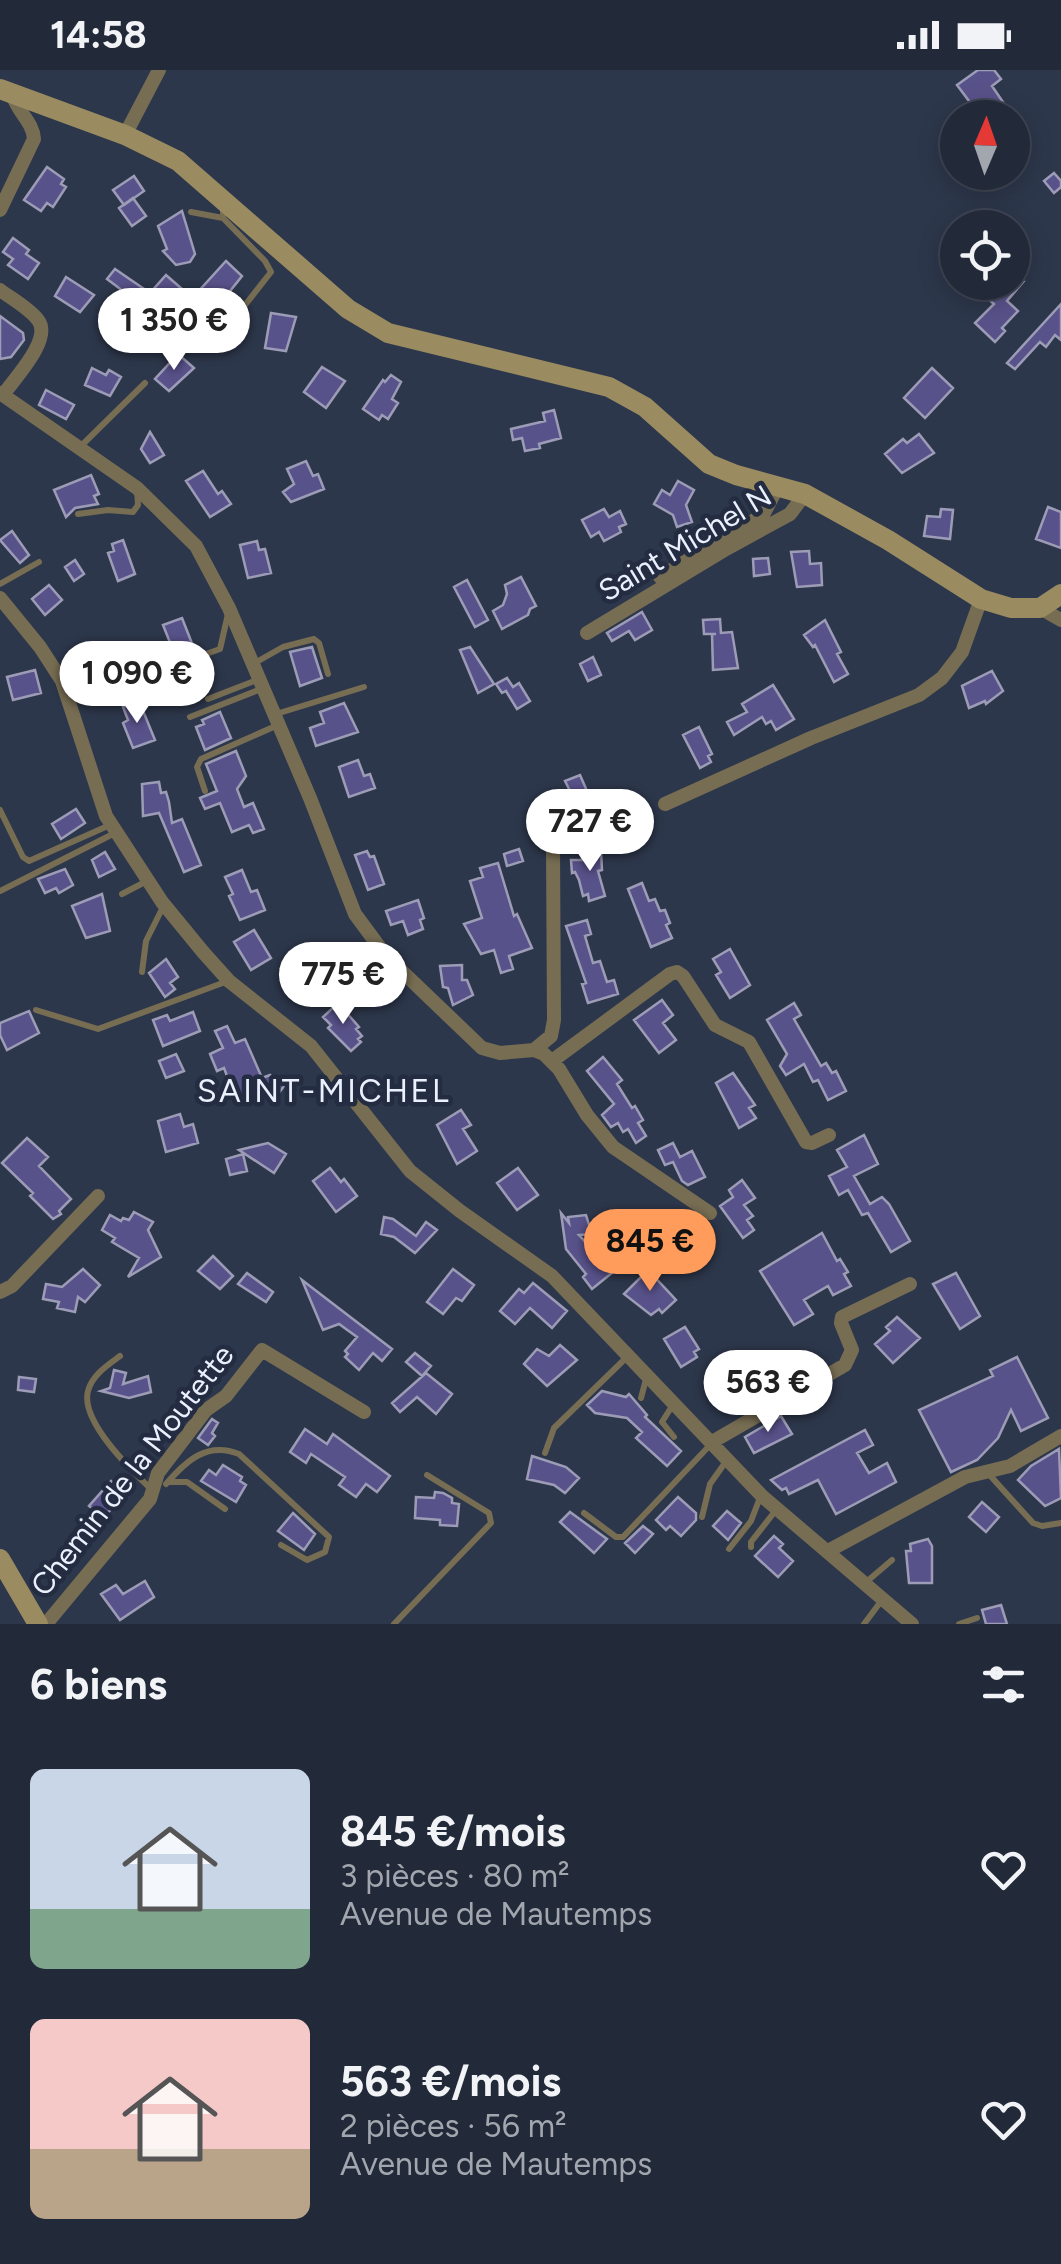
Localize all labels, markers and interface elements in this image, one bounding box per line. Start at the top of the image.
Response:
text: 14:58 [50,12,147,58]
north arrow [940,100,1030,190]
map controls [940,100,1030,300]
button: locate [940,210,1030,300]
pin: 1 350 € [82,288,266,373]
text: 1 350 € [120,301,228,339]
street label: Saint Michel N [592,477,778,609]
pin: 1 090 € [45,641,229,726]
text: 1 090 € [81,654,193,692]
pin: 727 € [520,789,660,874]
text: 727 € [548,802,632,840]
pin: 775 € [273,942,413,1027]
text: 775 € [301,955,385,993]
district label: SAINT-MICHEL [197,1072,451,1110]
pin: 845 € [580,1209,720,1294]
text: 845 € [606,1222,694,1260]
street label: Chemin de la Moutette [23,1337,241,1603]
pin: 563 € [698,1350,838,1435]
text: 563 € [726,1363,810,1401]
icon: filters [976,1657,1031,1712]
text: 6 biens [30,1659,167,1710]
text: 845 €/mois [340,1806,566,1857]
icon: home [110,1809,230,1929]
icon: heart [976,1842,1031,1897]
text: 3 pièces · 80 m² [340,1857,570,1895]
text: Avenue de Mautemps [340,1895,652,1933]
text: 563 €/mois [340,2056,561,2107]
icon: home [110,2059,230,2179]
icon: heart [976,2092,1031,2147]
text: 2 pièces · 56 m² [340,2107,566,2145]
text: Avenue de Mautemps [340,2145,652,2183]

